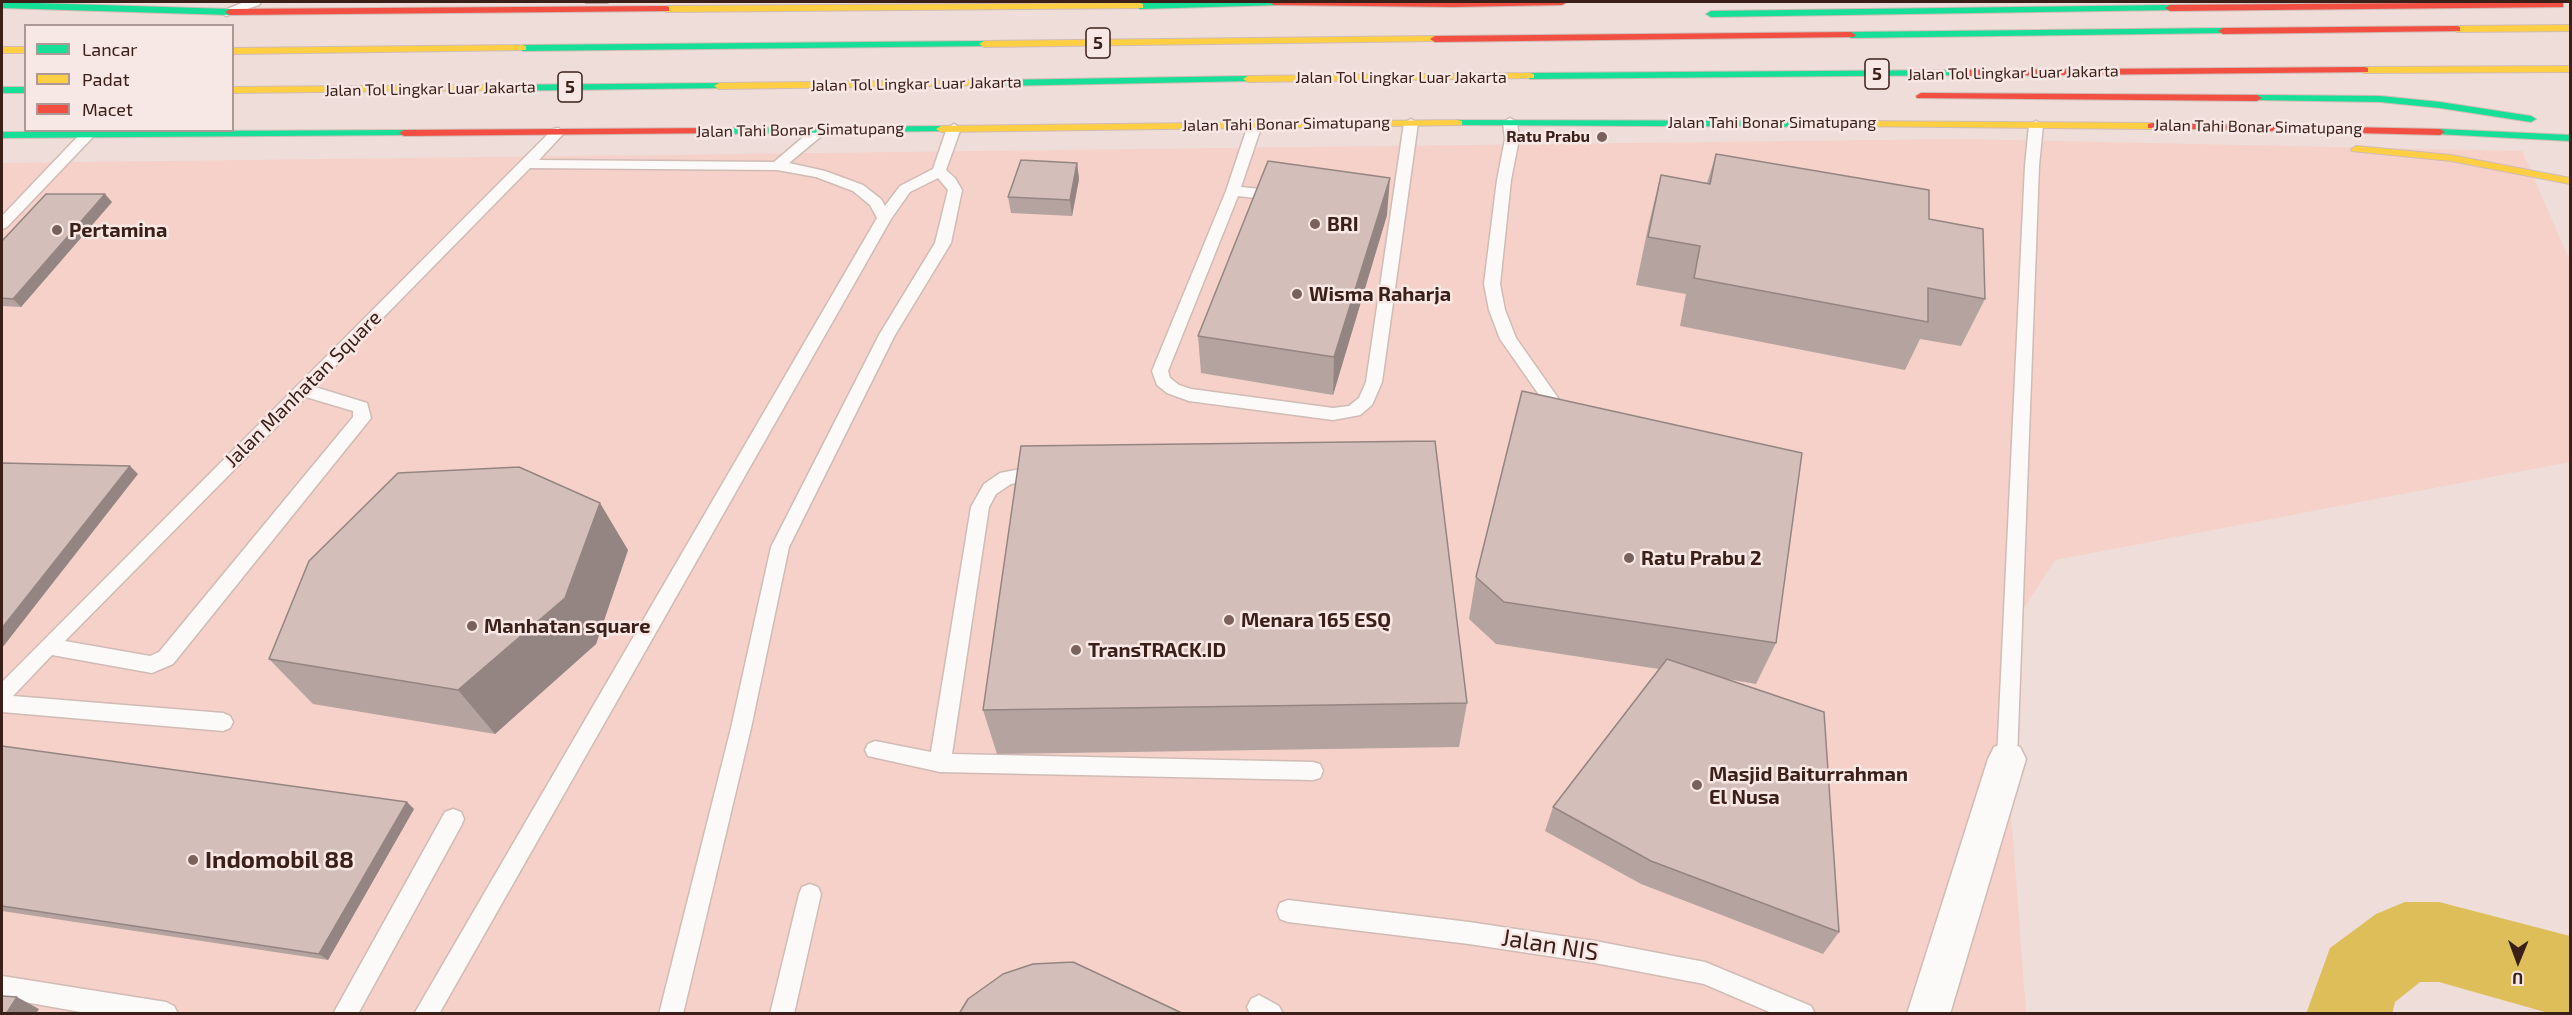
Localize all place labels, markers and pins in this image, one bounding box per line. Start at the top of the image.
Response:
place label: Ratu Prabu [1506,127,1590,147]
marker: Ratu Prabu [1595,130,1609,144]
place label: BRI [1327,212,1359,236]
marker: BRI [1308,217,1322,231]
place label: Pertamina [69,218,167,242]
marker: Pertamina [50,223,64,237]
place label: Wisma Raharja [1309,282,1451,306]
marker: Wisma Raharja [1290,287,1304,301]
place label: Ratu Prabu 2 [1641,546,1762,570]
marker: Ratu Prabu 2 [1622,551,1636,565]
place label: Menara 165 ESQ [1241,608,1391,632]
marker: Menara 165 ESQ [1222,613,1236,627]
place label: Manhatan square [484,614,650,638]
marker: Manhatan square [465,619,479,633]
place label: TransTRACK.ID [1088,638,1226,662]
marker: TransTRACK.ID [1069,643,1083,657]
place label: Masjid Baiturrahman El Nusa [1709,762,1908,809]
marker: Masjid Baiturrahman El Nusa [1690,778,1704,792]
place label: Indomobil 88 [205,846,354,874]
marker: Indomobil 88 [186,853,200,867]

